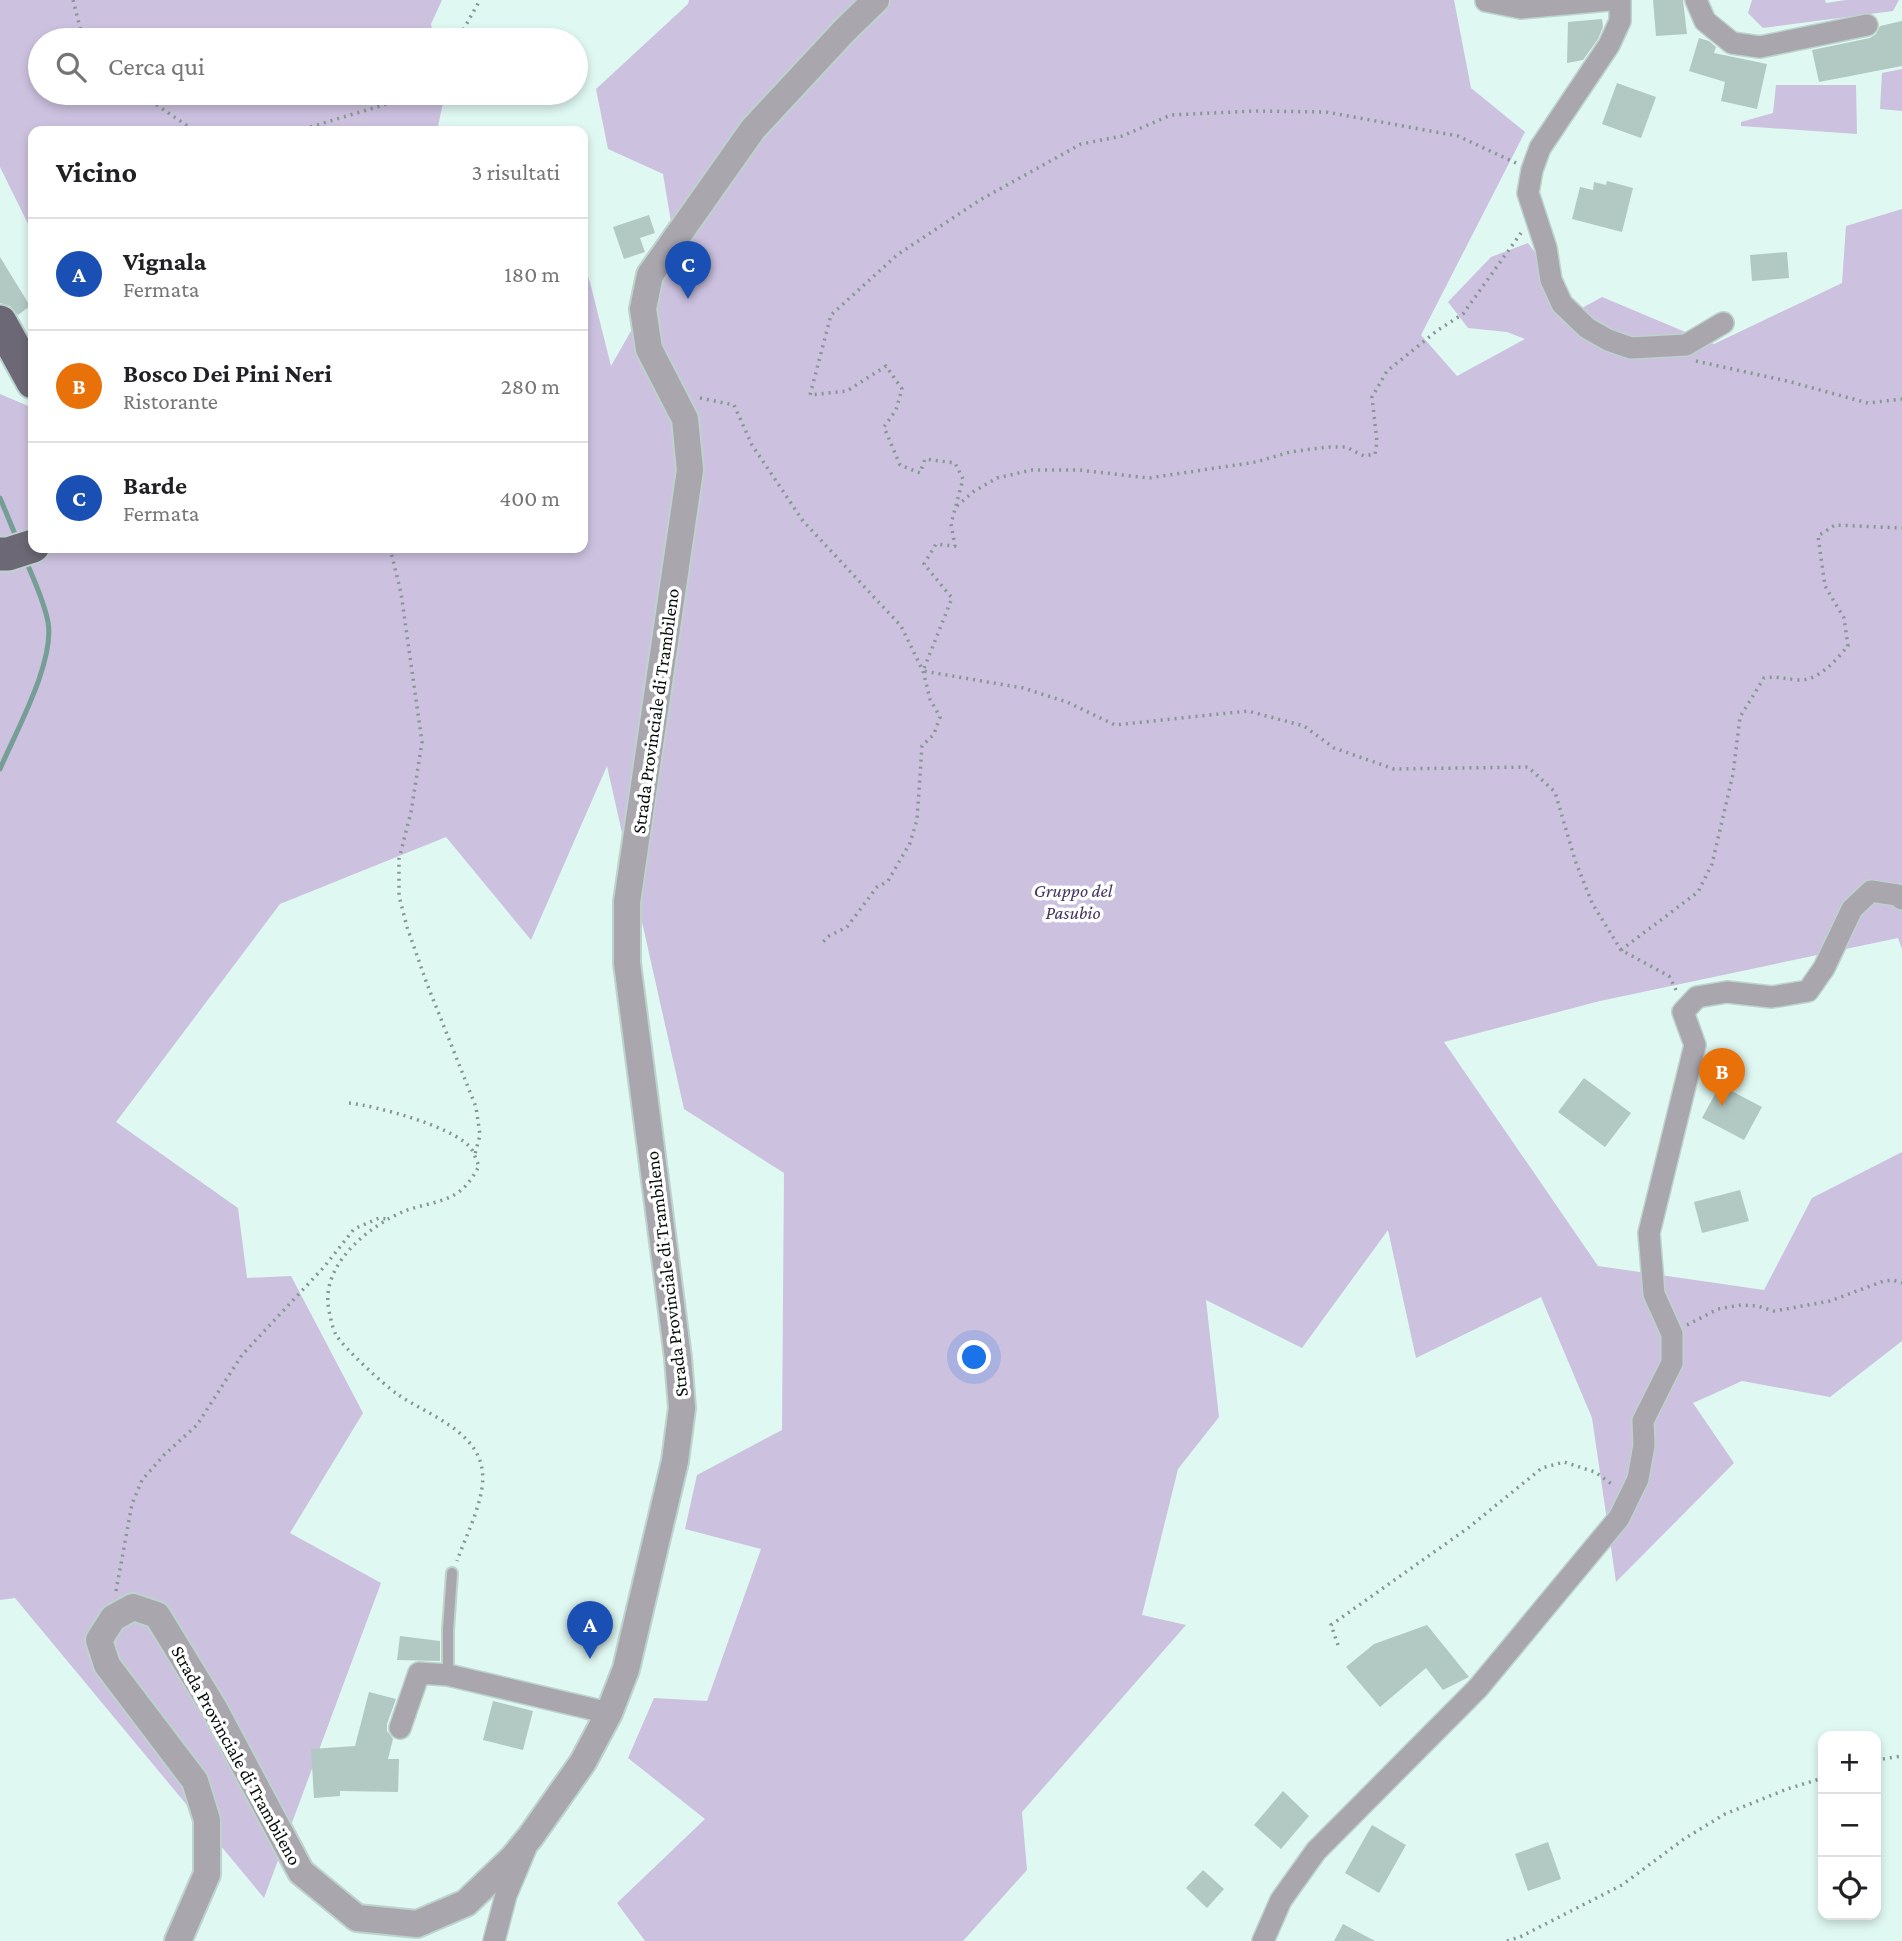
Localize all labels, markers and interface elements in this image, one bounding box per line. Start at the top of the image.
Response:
search box [28,28,588,105]
icon: search [52,48,90,86]
text: Cerca qui [108,52,205,81]
text: Vicino [56,155,137,188]
text: 3 risultati [472,159,560,185]
pin: C [665,241,711,299]
text: Vignala [123,247,207,276]
text: A [72,261,86,287]
text: 180 m [504,261,560,287]
text: Fermata [123,276,199,302]
text: Bosco Dei Pini Neri [123,359,332,388]
text: B [72,373,86,399]
text: 280 m [501,373,560,399]
text: Ristorante [123,388,218,414]
text: Barde [123,471,187,500]
text: C [72,485,86,511]
text: 400 m [499,485,560,511]
text: Fermata [123,500,199,526]
street label: Strada Provinciale di Trambileno [628,587,683,835]
park label: Gruppo del Pasubio [1034,880,1113,923]
pin: B [1699,1048,1745,1106]
street label: Strada Provinciale di Trambileno [641,1150,692,1398]
your location [957,1340,991,1374]
pin: A [567,1601,613,1659]
street label: Strada Provinciale di Trambileno [167,1642,306,1869]
map controls [1818,1731,1881,1920]
button: + [1818,1731,1881,1794]
button: − [1818,1794,1881,1857]
button: locate [1818,1857,1881,1920]

